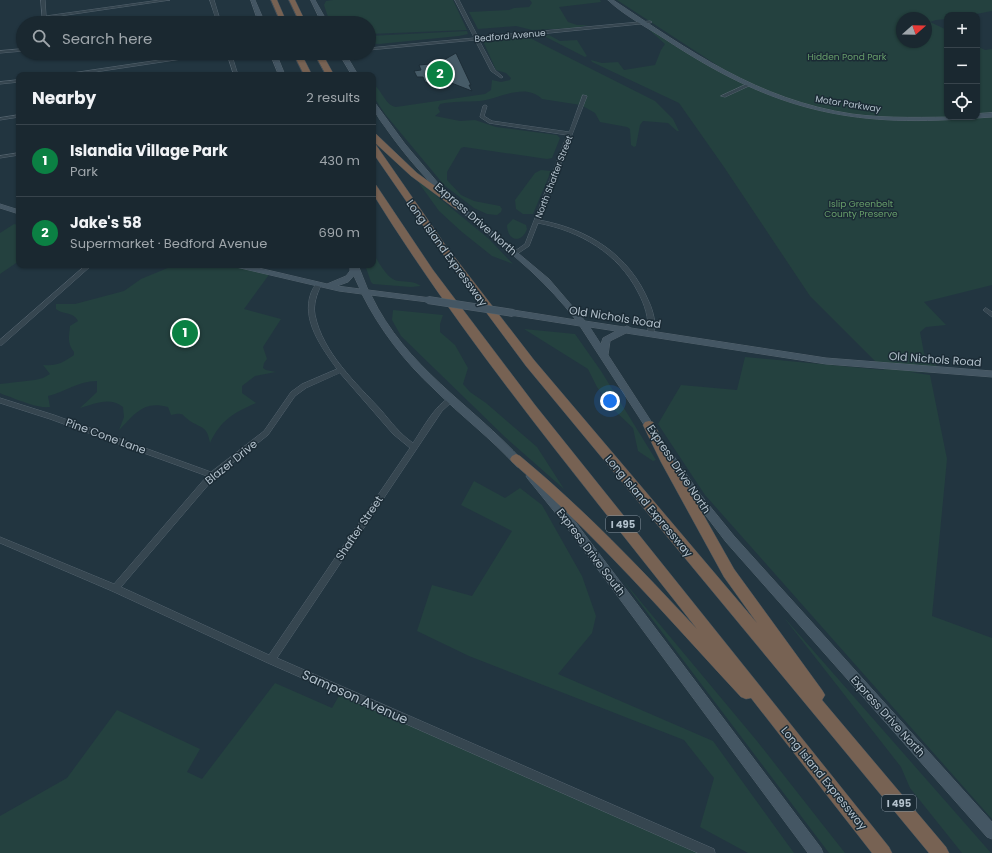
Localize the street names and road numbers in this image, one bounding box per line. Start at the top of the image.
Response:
street label: Bedford Avenue [474,27,547,45]
street label: Motor Parkway [814,93,882,115]
street label: North Shafter Street [533,134,575,220]
street label: Express Drive North [431,179,521,259]
street label: Long Island Expressway [403,196,492,310]
street label: Old Nichols Road [568,302,662,332]
street label: Old Nichols Road [888,348,982,370]
street label: Pine Cone Lane [64,414,148,458]
street label: Express Drive North [643,421,715,517]
street label: Blazer Drive [201,436,261,488]
street label: Long Island Expressway [602,452,697,561]
street label: Shafter Street [332,493,386,563]
street label: Express Drive South [553,505,629,599]
road number: I 495 [606,516,640,532]
street label: Sampson Avenue [299,665,411,729]
street label: Express Drive North [847,672,929,760]
street label: Long Island Expressway [777,723,871,834]
road number: I 495 [882,795,916,811]

